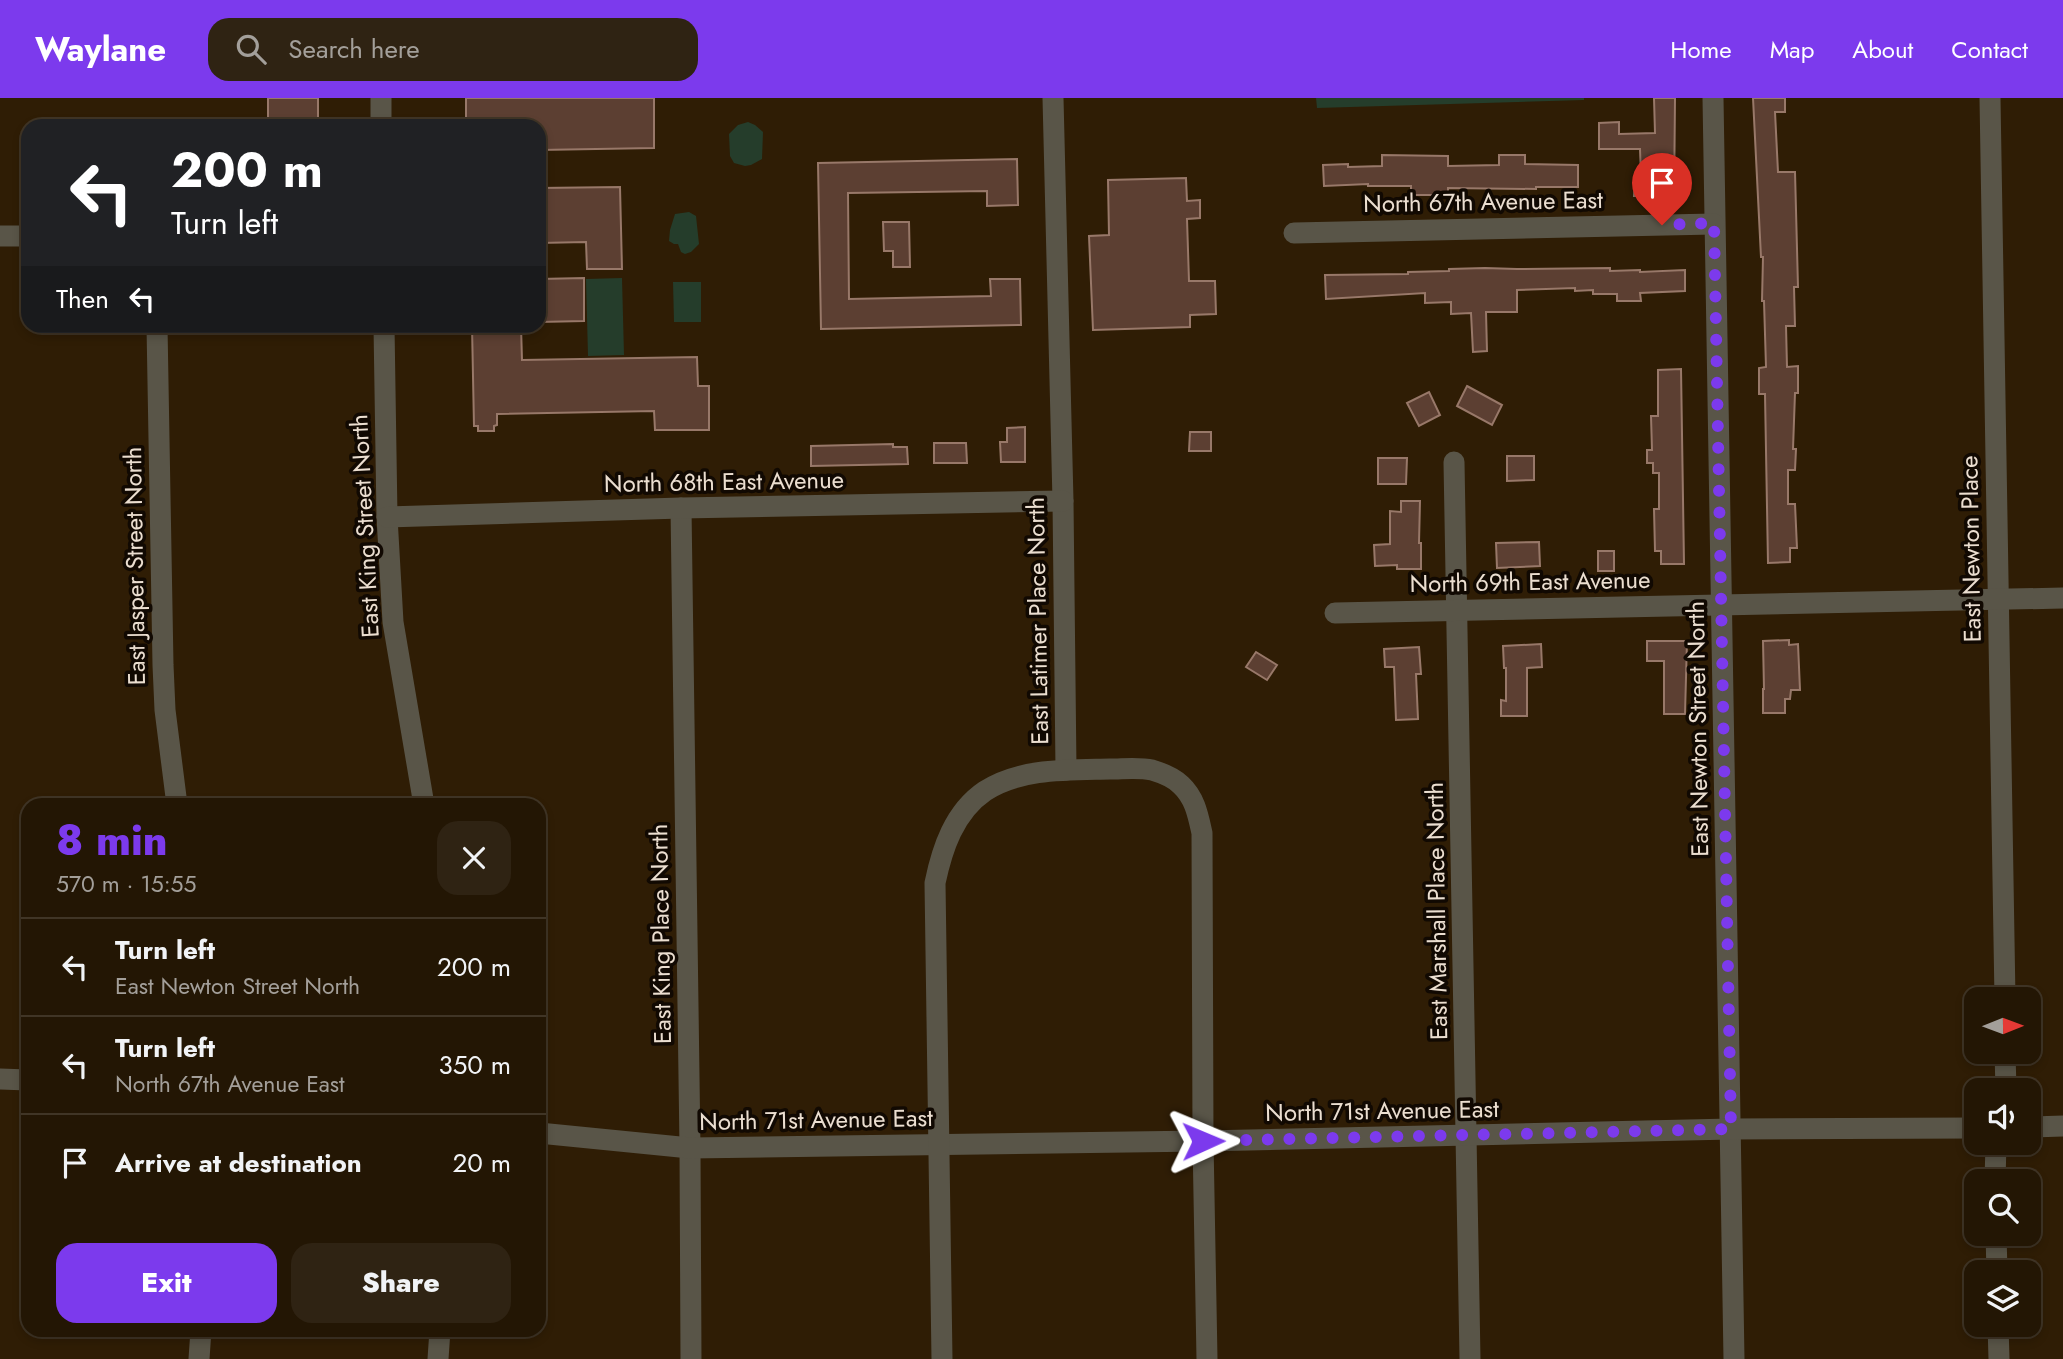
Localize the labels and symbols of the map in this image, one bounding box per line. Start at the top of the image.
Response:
pin [1632,153,1692,225]
street label: North 67th Avenue East [1363,182,1603,221]
street label: East King Street North [341,414,388,638]
street label: East Jasper Street North [115,446,154,686]
street label: East Newton Place [1951,455,1990,643]
street label: North 68th East Avenue [604,462,844,501]
street label: East Latimer Place North [1018,497,1057,745]
street label: North 69th East Avenue [1409,562,1651,601]
street label: East Newton Street North [1678,601,1717,857]
street label: East Marshall Place North [1417,782,1456,1040]
street label: East King Place North [641,824,680,1044]
north arrow [1964,987,2040,1064]
street label: North 71st Avenue East [1265,1091,1499,1130]
street label: North 71st Avenue East [699,1100,933,1139]
position arrow [1166,1104,1240,1178]

